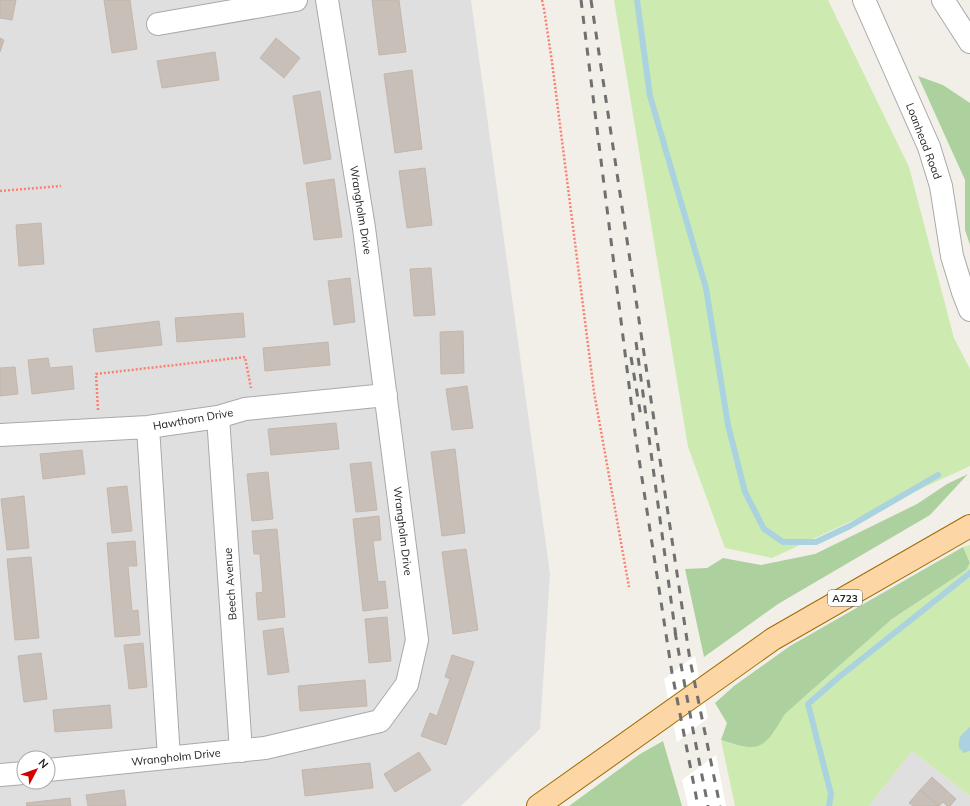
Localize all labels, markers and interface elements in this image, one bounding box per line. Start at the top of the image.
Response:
street label: Loanhead Road [903,101,945,181]
street label: Wrangholm Drive [347,165,375,255]
street label: Hawthorn Drive [152,405,234,433]
street label: Wrangholm Drive [391,486,415,576]
street label: Beech Avenue [220,547,240,621]
road number: A723 [828,590,862,606]
street label: Wrangholm Drive [131,745,221,769]
north arrow [16,750,56,790]
text: N [36,756,52,771]

